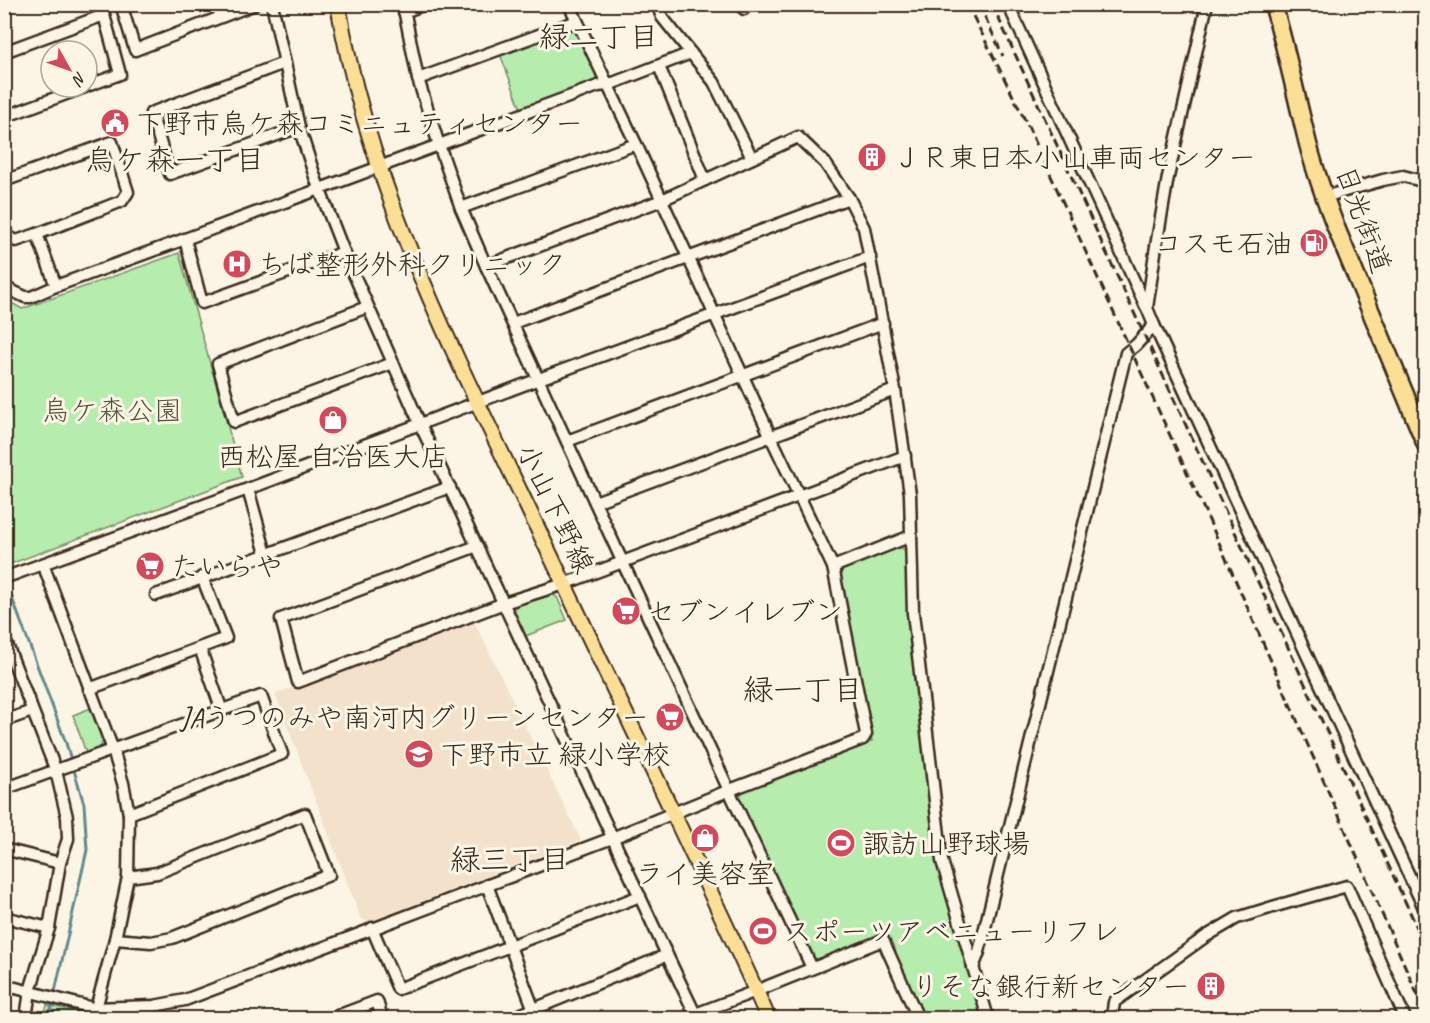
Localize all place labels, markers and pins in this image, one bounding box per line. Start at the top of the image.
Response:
place label: 下野市烏ケ森コミニュティセンター [136,106,583,141]
public building icon: 下野市烏ケ森コミニュティセンター [99,107,131,139]
place label: ＪＲ東日本小山車両センター [893,140,1256,175]
building icon: ＪＲ東日本小山車両センター [856,141,888,173]
place label: コスモ石油 [1154,226,1293,261]
fuel station icon: コスモ石油 [1298,227,1330,259]
place label: ちば整形外科クリニック [258,247,566,282]
hospital icon: ちば整形外科クリニック [221,248,253,280]
shop icon: 西松屋 自治医大店 [317,404,349,436]
place label: 西松屋 自治医大店 [218,439,448,474]
place label: たいらや [171,549,283,584]
supermarket icon: たいらや [134,550,166,582]
place label: セブンイレブン [647,594,843,629]
supermarket icon: セブンイレブン [610,595,642,627]
place label: JAうつのみや南河内グリーンセンター [179,700,649,735]
supermarket icon: JAうつのみや南河内グリーンセンター [654,701,686,733]
place label: 下野市立 緑小学校 [440,737,671,772]
school or university icon: 下野市立 緑小学校 [403,738,435,770]
shop icon: ライ美容室 [689,822,721,854]
place label: 諏訪山野球場 [862,826,1030,861]
sports icon: 諏訪山野球場 [825,827,857,859]
place label: ライ美容室 [636,856,774,891]
place label: スポーツアベニューリフレ [784,914,1119,949]
sports icon: スポーツアベニューリフレ [747,915,779,947]
place label: りそな銀行新センター [911,969,1190,1004]
building icon: りそな銀行新センター [1195,970,1227,1002]

